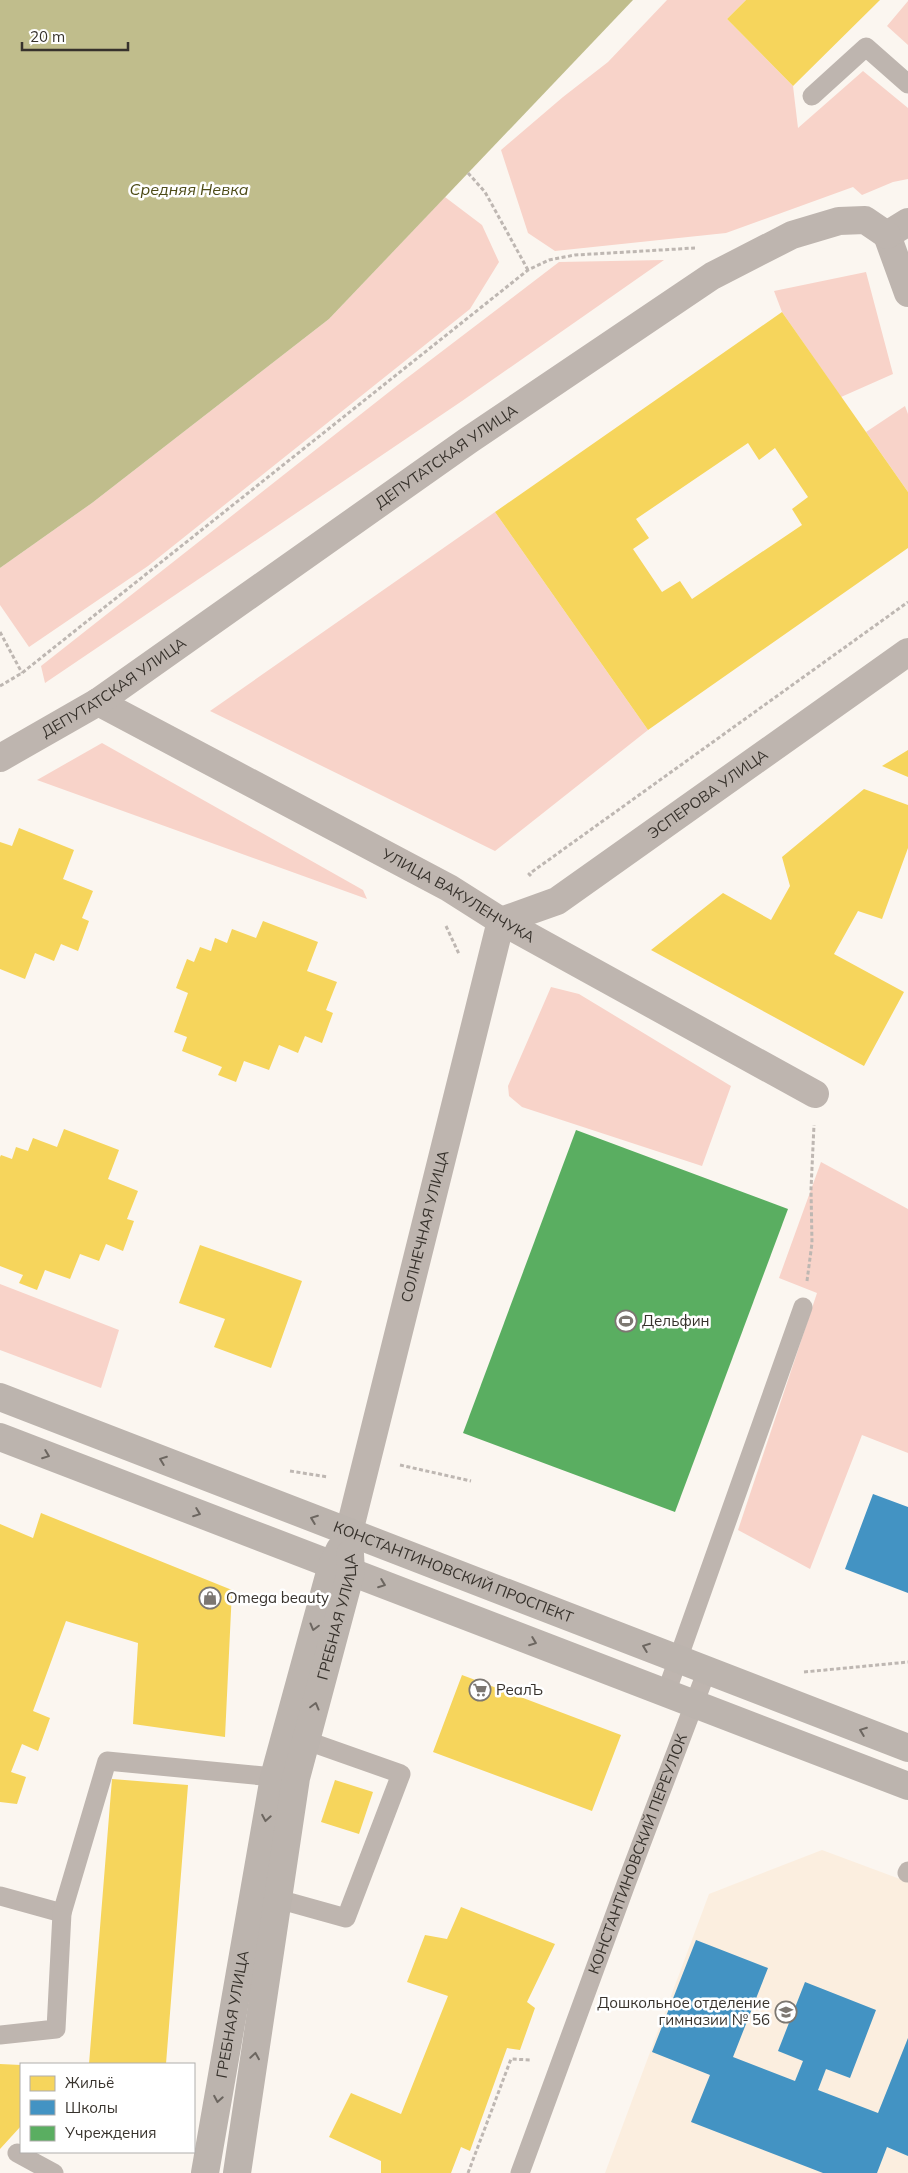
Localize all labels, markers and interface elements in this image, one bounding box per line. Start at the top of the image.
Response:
scale bar [22,20,129,52]
text: 20 m [30,27,65,46]
water label: Средняя Невка [129,179,249,199]
street label: ДЕПУТАТСКАЯ УЛИЦА [371,400,521,512]
street label: ДЕПУТАТСКАЯ УЛИЦА [38,633,190,741]
street label: ЭСПЕРОВА УЛИЦА [644,745,771,843]
street label: УЛИЦА ВАКУЛЕНЧУКА [378,844,538,947]
street label: СОЛНЕЧНАЯ УЛИЦА [396,1148,453,1304]
sports icon: Дельфин [614,1309,638,1333]
place label: Дельфин [642,1311,710,1330]
one-way arrow [41,1449,49,1459]
one-way arrow [159,1456,168,1466]
one-way arrow [192,1507,201,1517]
one-way arrow [311,1515,319,1525]
street label: КОНСТАНТИНОВСКИЙ ПРОСПЕКТ [331,1517,576,1627]
street label: ГРЕБНАЯ УЛИЦА [313,1553,360,1682]
one-way arrow [377,1578,385,1588]
shop icon: Omega beauty [198,1586,222,1610]
place label: Omega beauty [226,1588,329,1607]
one-way arrow [310,1622,320,1630]
one-way arrow [528,1636,537,1646]
one-way arrow [642,1643,650,1653]
supermarket icon: РеалЪ [468,1678,492,1702]
place label: РеалЪ [496,1680,543,1699]
one-way arrow [310,1703,320,1711]
one-way arrow [859,1726,867,1736]
street label: КОНСТАНТИНОВСКИЙ ПЕРЕУЛОК [584,1731,691,1977]
one-way arrow [262,1814,272,1823]
street label: ГРЕБНАЯ УЛИЦА [212,1949,253,2080]
place label: Дошкольное отделение гимназии № 56 [597,1993,770,2029]
school or university icon: Дошкольное отделение гимназии № 56 [774,2000,798,2024]
one-way arrow [249,2051,259,2060]
legend [20,2063,195,2153]
text: Жильё [65,2073,114,2092]
one-way arrow [213,2095,223,2103]
text: Школы [65,2098,118,2117]
text: Учреждения [64,2123,157,2142]

